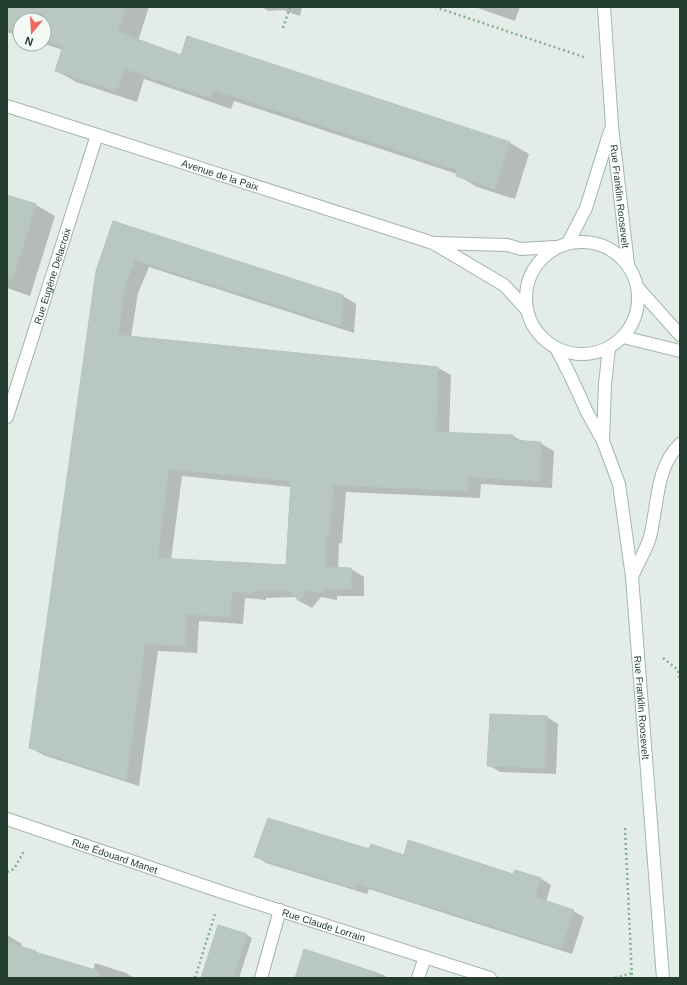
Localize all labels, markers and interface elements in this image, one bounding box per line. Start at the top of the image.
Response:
north arrow [12,12,52,52]
text: N [23,35,35,48]
street label: Rue Franklin Roosevelt [609,144,632,249]
street label: Avenue de la Paix [180,157,260,192]
street label: Rue Eugène Delacroix [32,227,72,325]
street label: Rue Franklin Roosevelt [633,655,652,760]
street label: Rue Édouard Manet [71,836,159,875]
street label: Rue Claude Lorrain [281,906,367,943]

